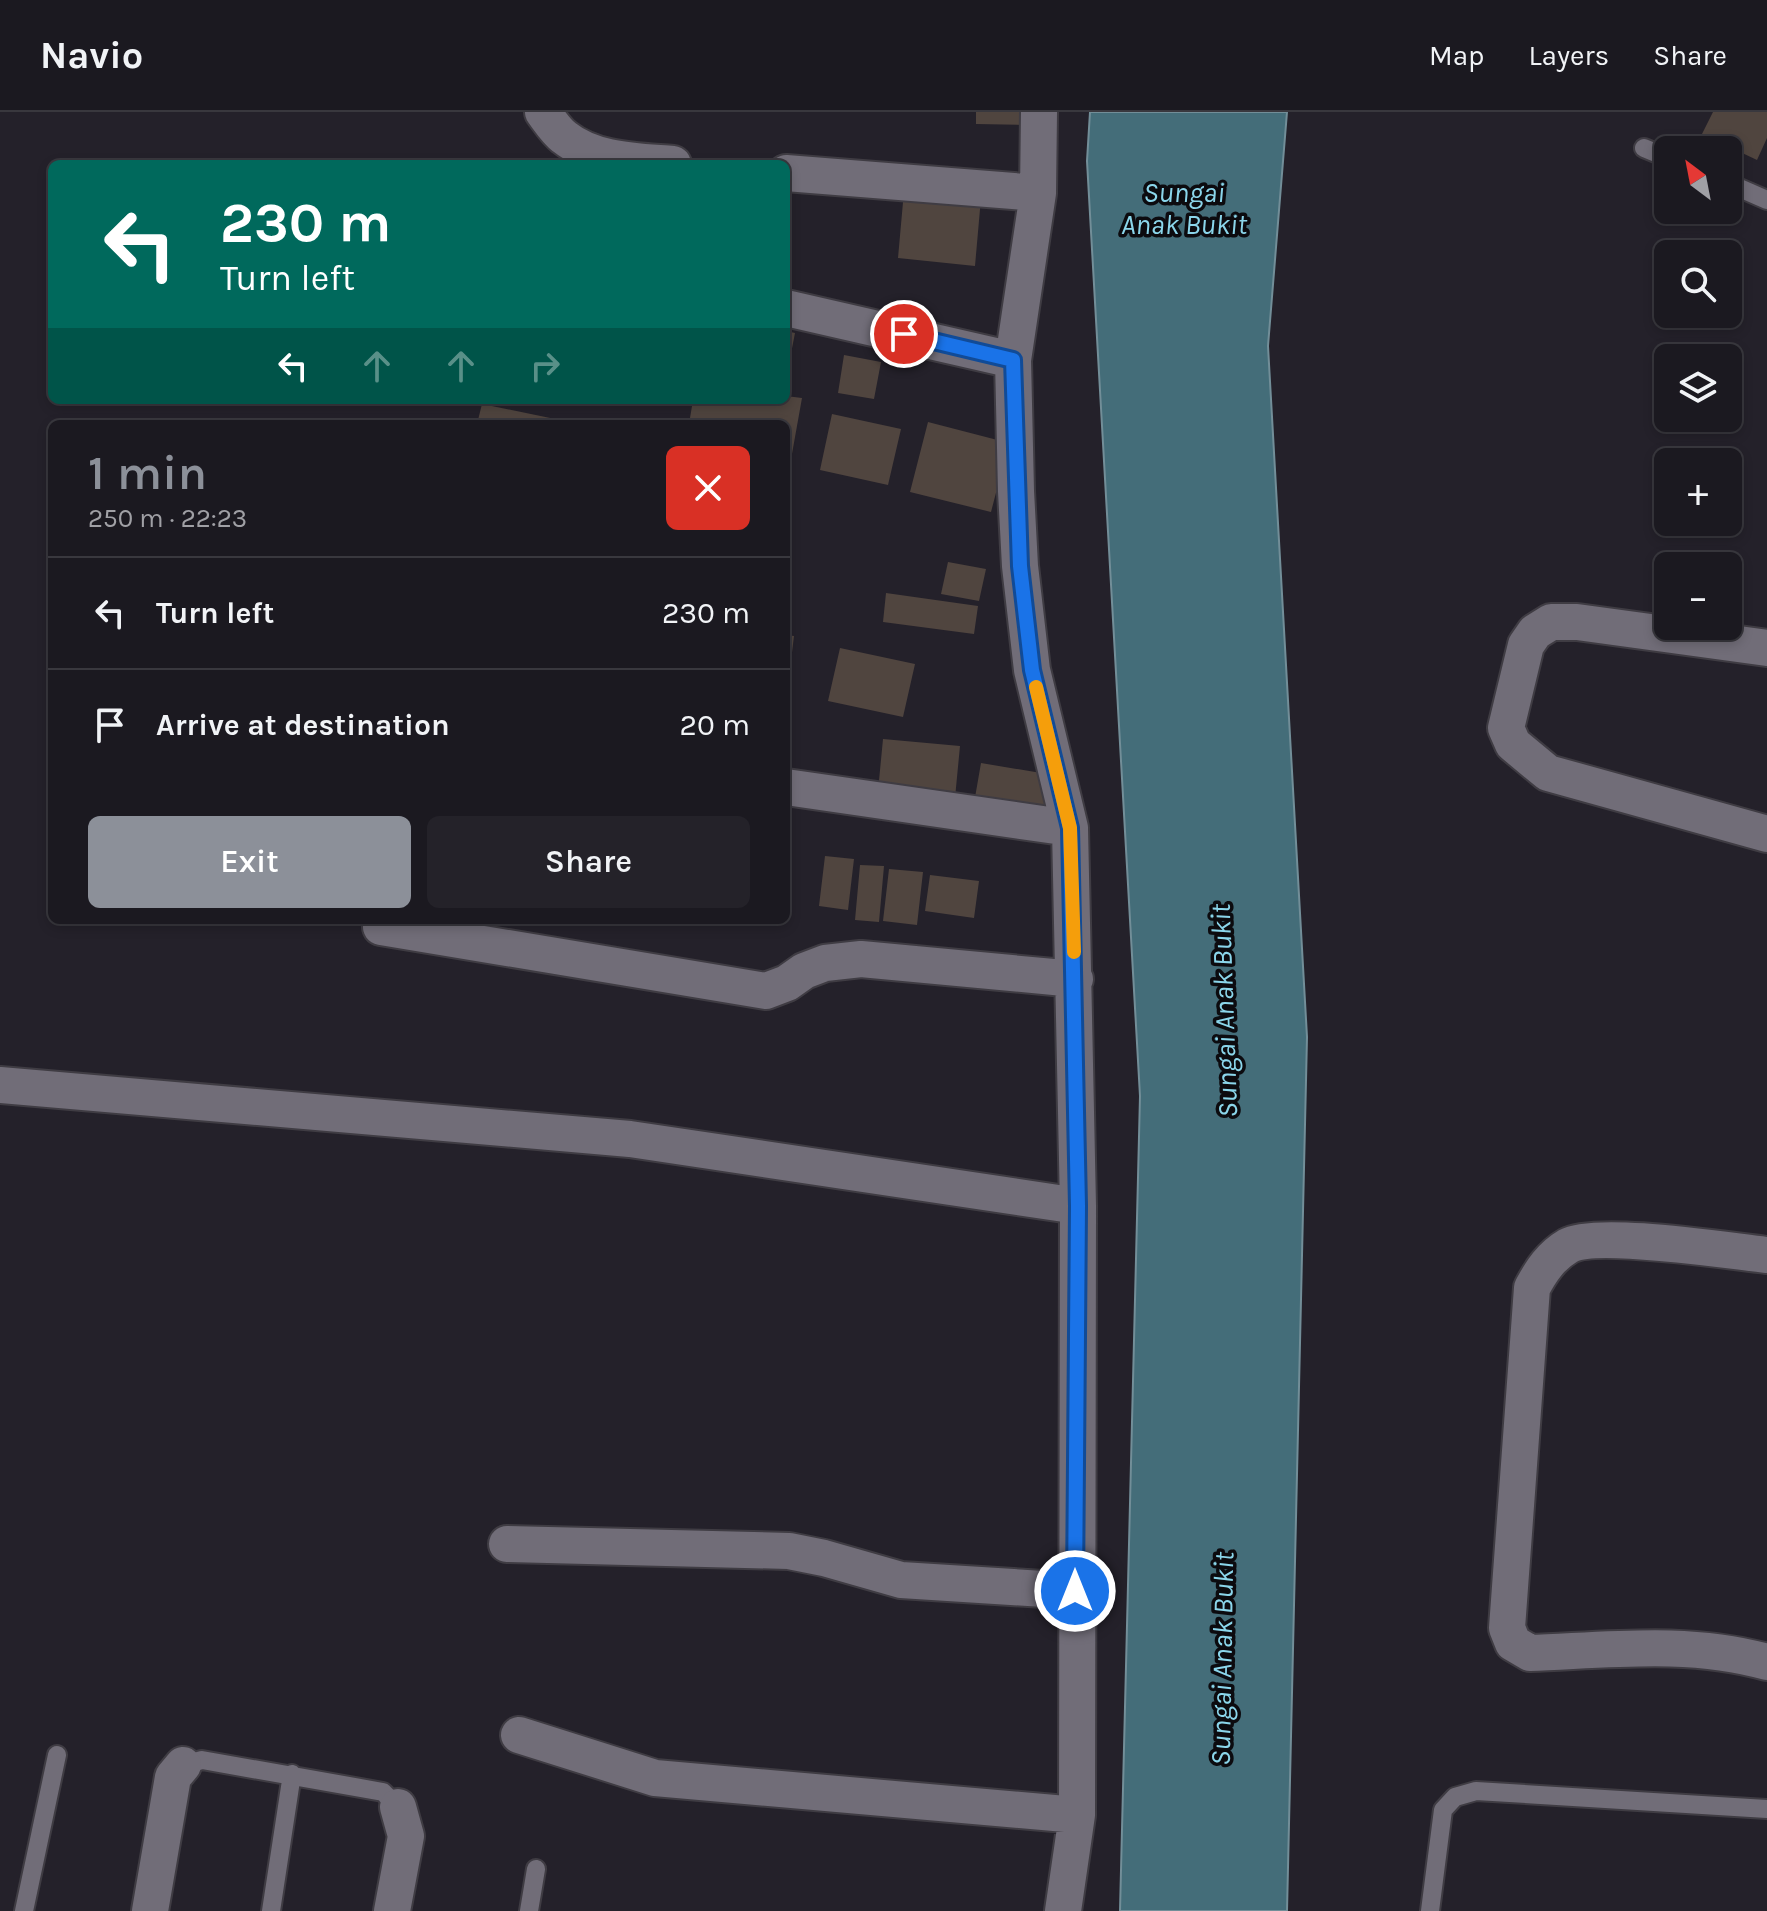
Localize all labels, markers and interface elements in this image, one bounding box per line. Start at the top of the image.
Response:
text: Navio [40,33,143,78]
text: Map [1429,39,1484,72]
text: Layers [1528,39,1609,72]
text: Share [1653,39,1727,72]
north arrow [1654,136,1742,224]
map controls [1654,136,1742,640]
water label: Sungai Anak Bukit [1121,176,1248,241]
text: 230 m [220,190,391,255]
icon: left [88,192,192,296]
button: search [1654,240,1742,328]
text: Turn left [220,257,355,299]
pin [870,300,938,368]
icon: arrive [882,312,926,356]
icon: left [271,344,315,388]
icon: ahead [355,344,399,388]
icon: ahead [439,344,483,388]
icon: right [523,344,567,388]
button: layers [1654,344,1742,432]
text: 1 min [88,445,207,501]
button: close [666,446,750,530]
button: + [1654,448,1742,536]
text: 250 m · 22:23 [88,503,247,534]
button: − [1654,552,1742,640]
icon: left [88,591,132,635]
text: Turn left [156,595,274,631]
text: 230 m [662,595,750,631]
icon: arrive [88,703,132,747]
text: Arrive at destination [156,707,450,743]
text: 20 m [680,707,750,743]
button: Exit [88,816,411,908]
button: Share [427,816,750,908]
water label: Sungai Anak Bukit [1204,903,1244,1118]
position arrow [1033,1549,1117,1633]
water label: Sungai Anak Bukit [1204,1551,1240,1766]

